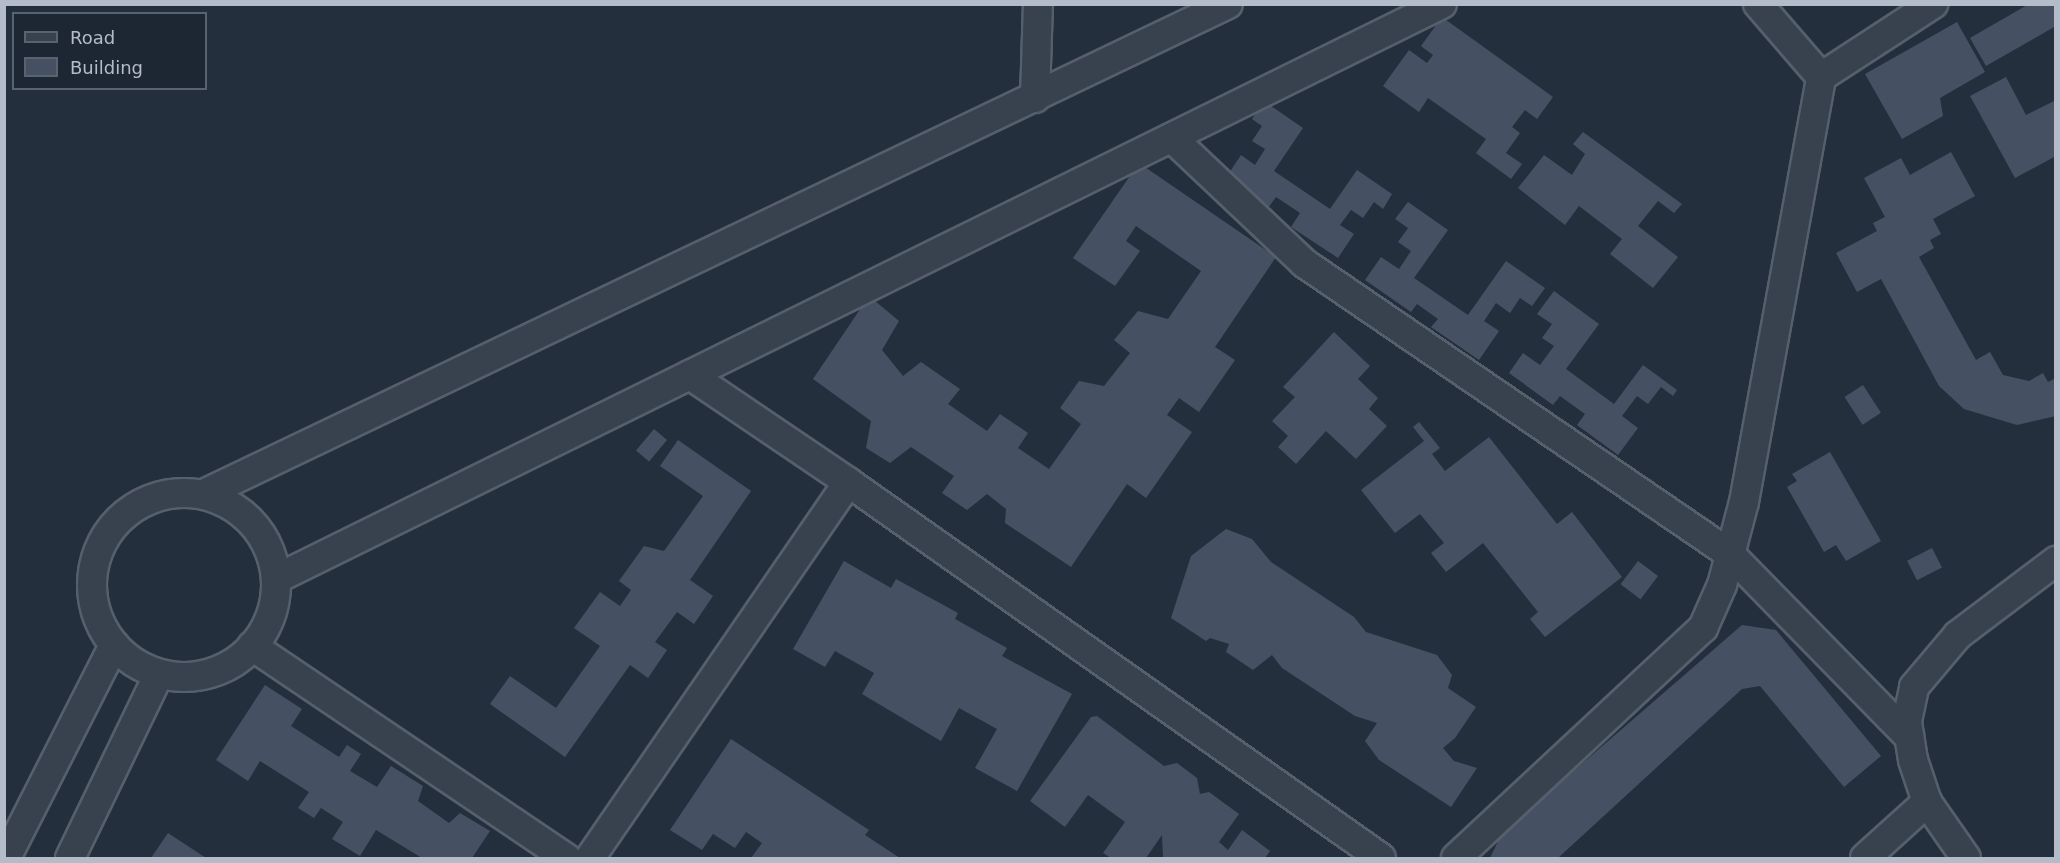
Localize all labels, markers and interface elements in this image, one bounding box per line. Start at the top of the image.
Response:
legend [12,12,207,90]
text: Road [70,27,115,48]
text: Building [70,57,143,78]

